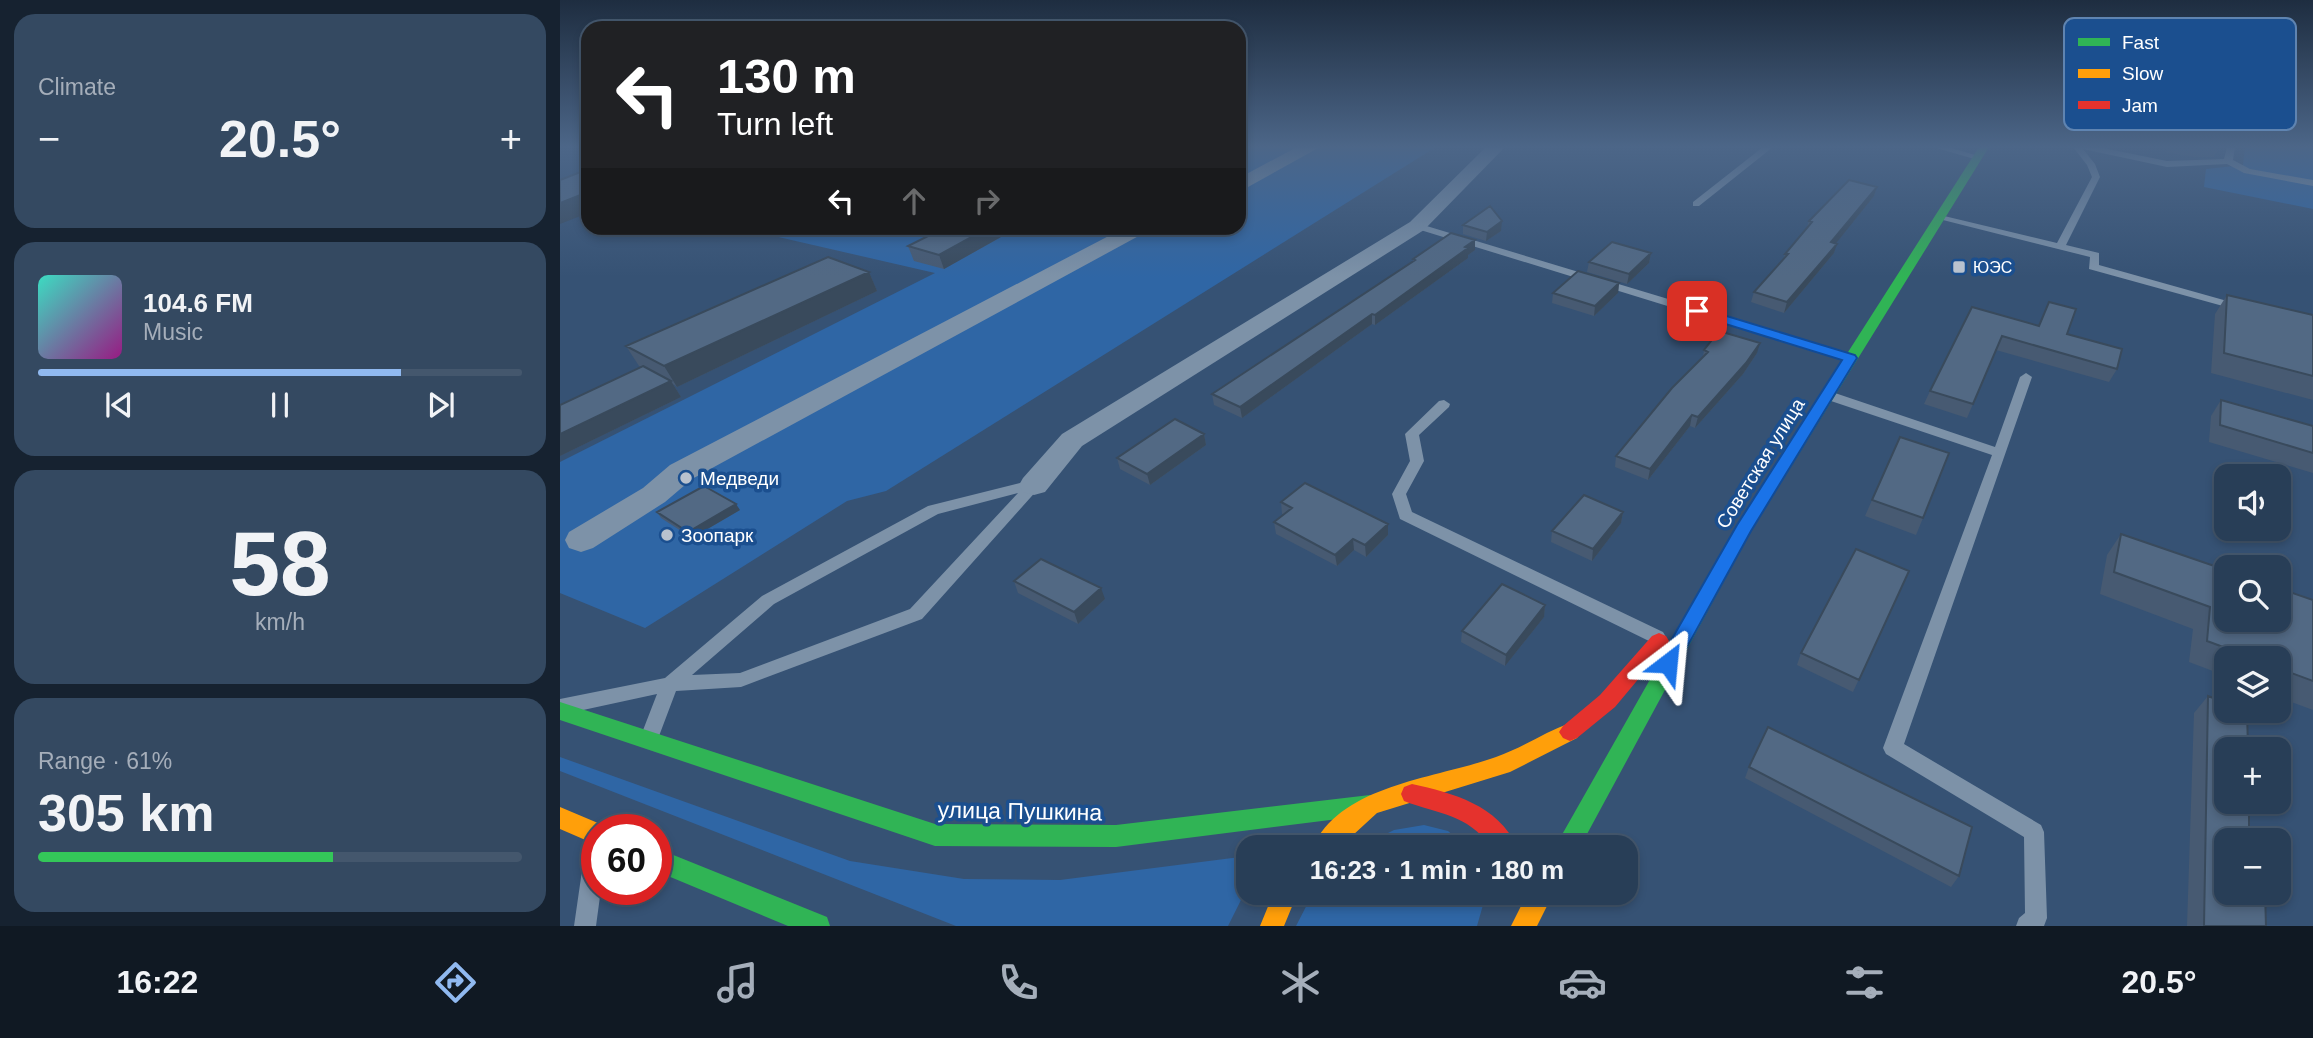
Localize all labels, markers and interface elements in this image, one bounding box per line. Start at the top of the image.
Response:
legend [2064,18,2296,130]
text: Fast [2122,32,2160,53]
icon: left [602,49,693,140]
text: 130 m [717,49,856,103]
text: Slow [2122,63,2163,84]
text: Climate [38,74,116,100]
text: Jam [2122,95,2158,116]
text: Turn left [717,106,833,142]
text: 20.5° [219,110,341,168]
text: − [38,118,60,160]
text: + [500,118,522,160]
icon: left [822,182,860,220]
icon: ahead [895,182,933,220]
icon: right [968,182,1006,220]
marker: ЮЭС [1951,259,1967,275]
place label: ЮЭС [1973,259,2012,276]
pin [1667,281,1727,341]
text: 104.6 FM [143,288,253,318]
icon: arrive [1678,292,1716,330]
text: Music [143,319,203,345]
icon: previous [100,386,138,424]
icon: pause [261,386,299,424]
icon: next [422,386,460,424]
street label: Советская улица [1712,394,1809,532]
map controls [2214,464,2291,905]
button: sound [2214,464,2291,541]
place label: Медведи [700,468,779,489]
marker: Медведи [678,470,694,486]
text: 58 [229,513,331,614]
place label: Зоопарк [681,525,754,546]
marker: Зоопарк [659,527,675,543]
button: search [2214,555,2291,632]
text: km/h [255,609,305,635]
position arrow [1631,626,1705,700]
button: layers [2214,646,2291,723]
button: + [2214,737,2291,814]
text: Range · 61% [38,748,172,774]
text: 305 km [38,784,214,842]
street label: улица Пушкина [938,797,1103,825]
speed limit sign: 60 [581,814,672,905]
button: − [2214,828,2291,905]
text: 16:23 · 1 min · 180 m [1310,855,1564,885]
icon: directions [431,958,480,1007]
icon: music [713,958,762,1007]
icon: phone [994,958,1043,1007]
icon: climate [1276,958,1325,1007]
icon: car [1558,958,1607,1007]
icon: filters [1840,958,1889,1007]
text: 16:22 [116,964,198,1000]
text: 20.5° [2121,964,2197,1000]

